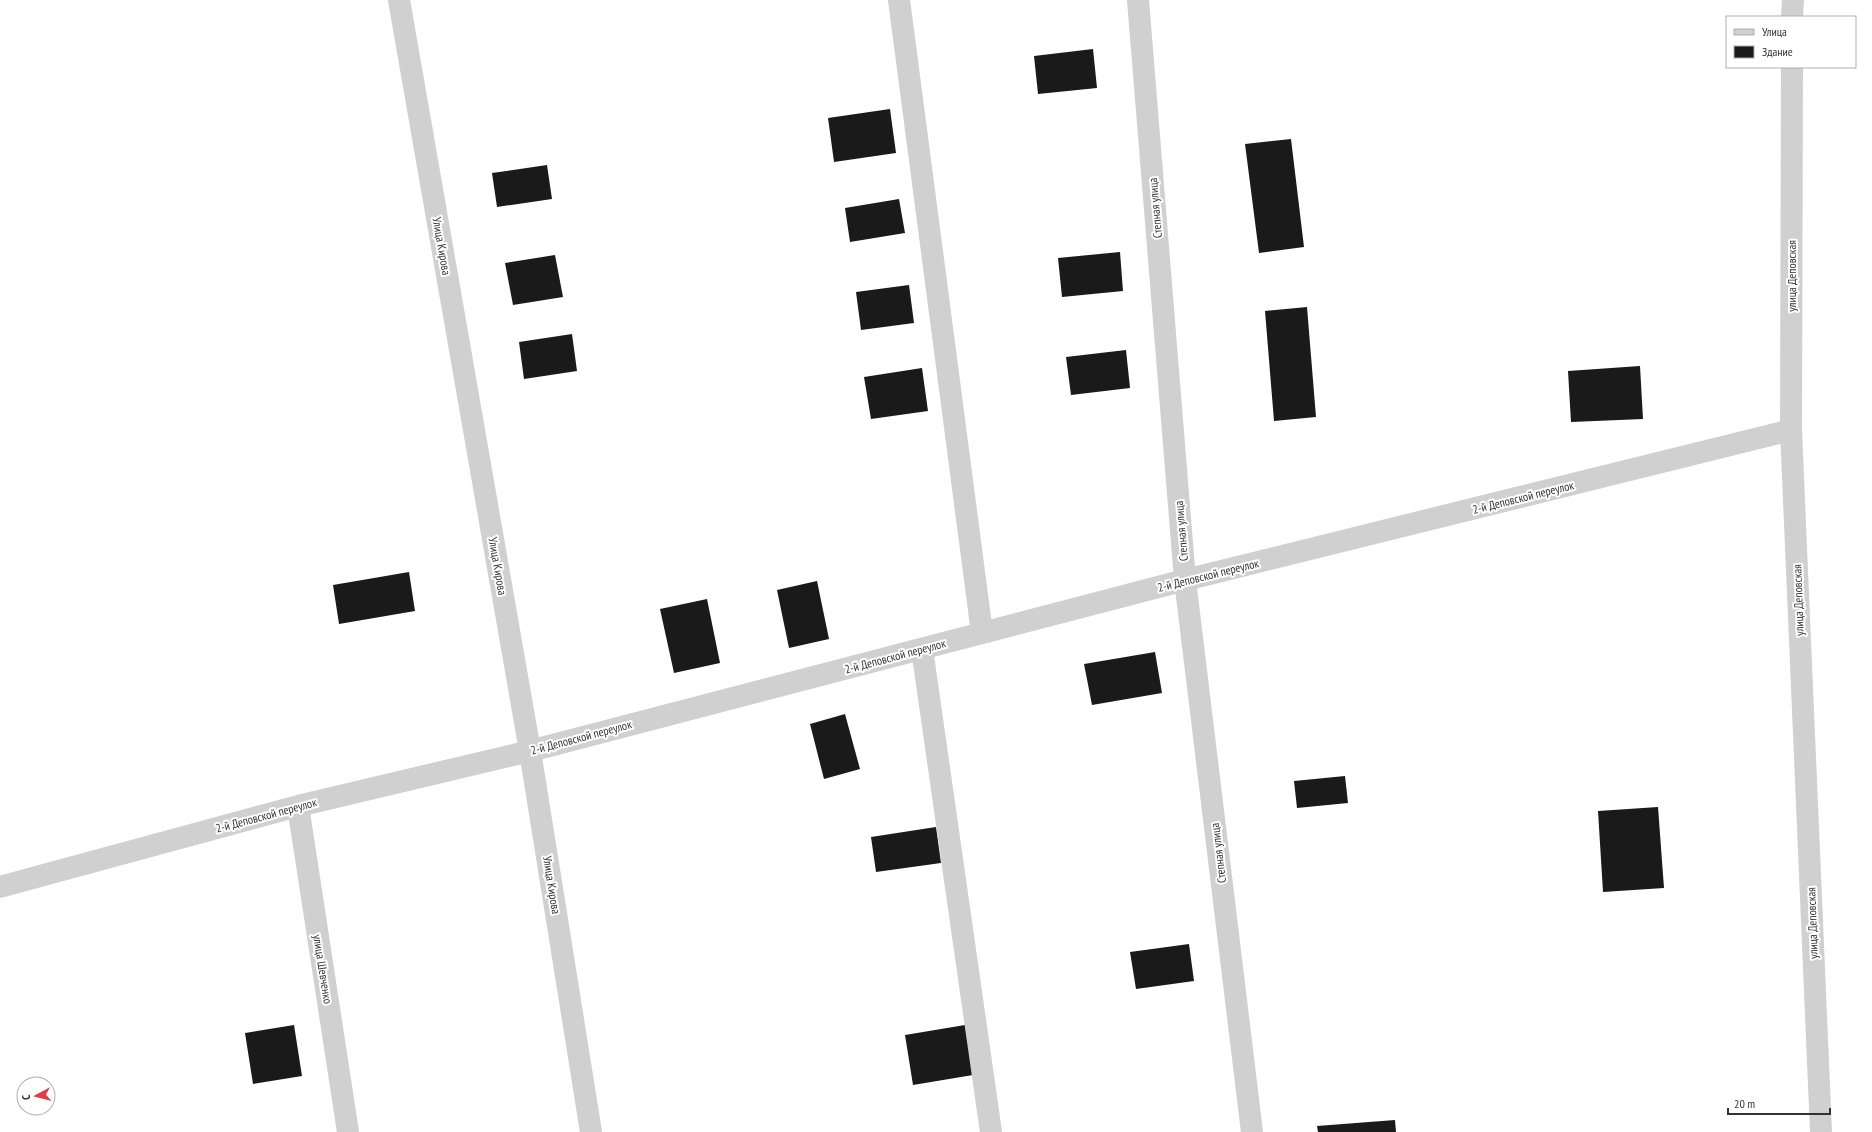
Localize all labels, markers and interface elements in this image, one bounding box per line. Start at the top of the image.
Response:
legend [1726,16,1856,68]
text: Улица [1762,24,1787,39]
text: Здание [1762,44,1793,59]
street label: Степная улица [1145,177,1165,239]
street label: Улица Кирова [430,216,455,276]
street label: улица Деповская [1784,240,1799,312]
street label: 2-й Деповской переулок [1471,477,1576,517]
street label: Степная улица [1171,500,1191,562]
street label: Улица Кирова [486,536,511,596]
street label: 2-й Деповской переулок [1156,555,1261,595]
street label: улица Деповская [1789,564,1807,636]
street label: 2-й Деповской переулок [843,635,947,677]
street label: 2-й Деповской переулок [529,716,633,758]
street label: 2-й Деповской переулок [214,794,318,836]
street label: Степная улица [1207,822,1229,884]
street label: Улица Кирова [540,855,564,915]
street label: улица Деповская [1803,887,1821,959]
street label: улица Шевченко [310,933,336,1005]
north arrow [16,1076,56,1116]
scale bar [1728,1090,1830,1116]
text: С [19,1094,33,1101]
text: 20 m [1734,1096,1755,1111]

